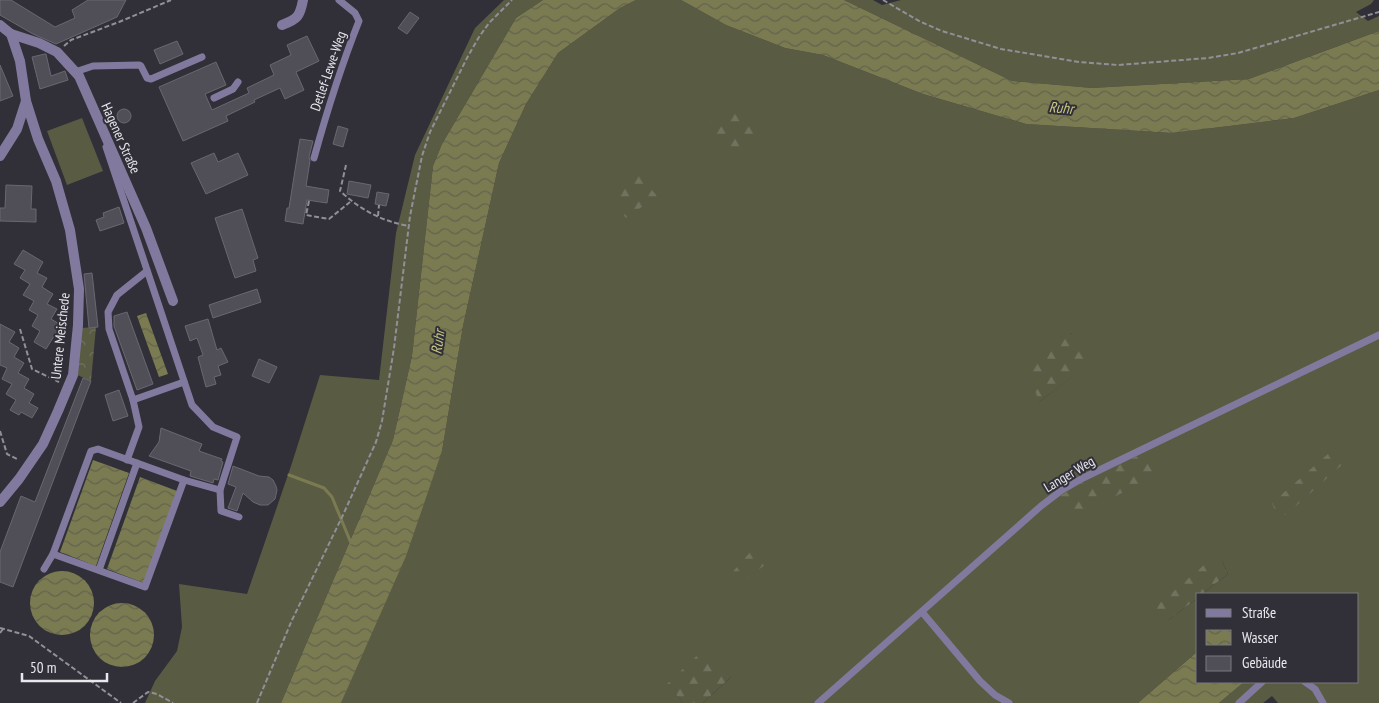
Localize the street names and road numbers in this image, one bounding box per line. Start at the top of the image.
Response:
street label: Detlef-Lewe-Weg [306,29,350,113]
street label: Hagener Straße [97,100,145,176]
street label: Untere Meischede [47,292,74,380]
street label: Langer Weg [1040,452,1098,496]

